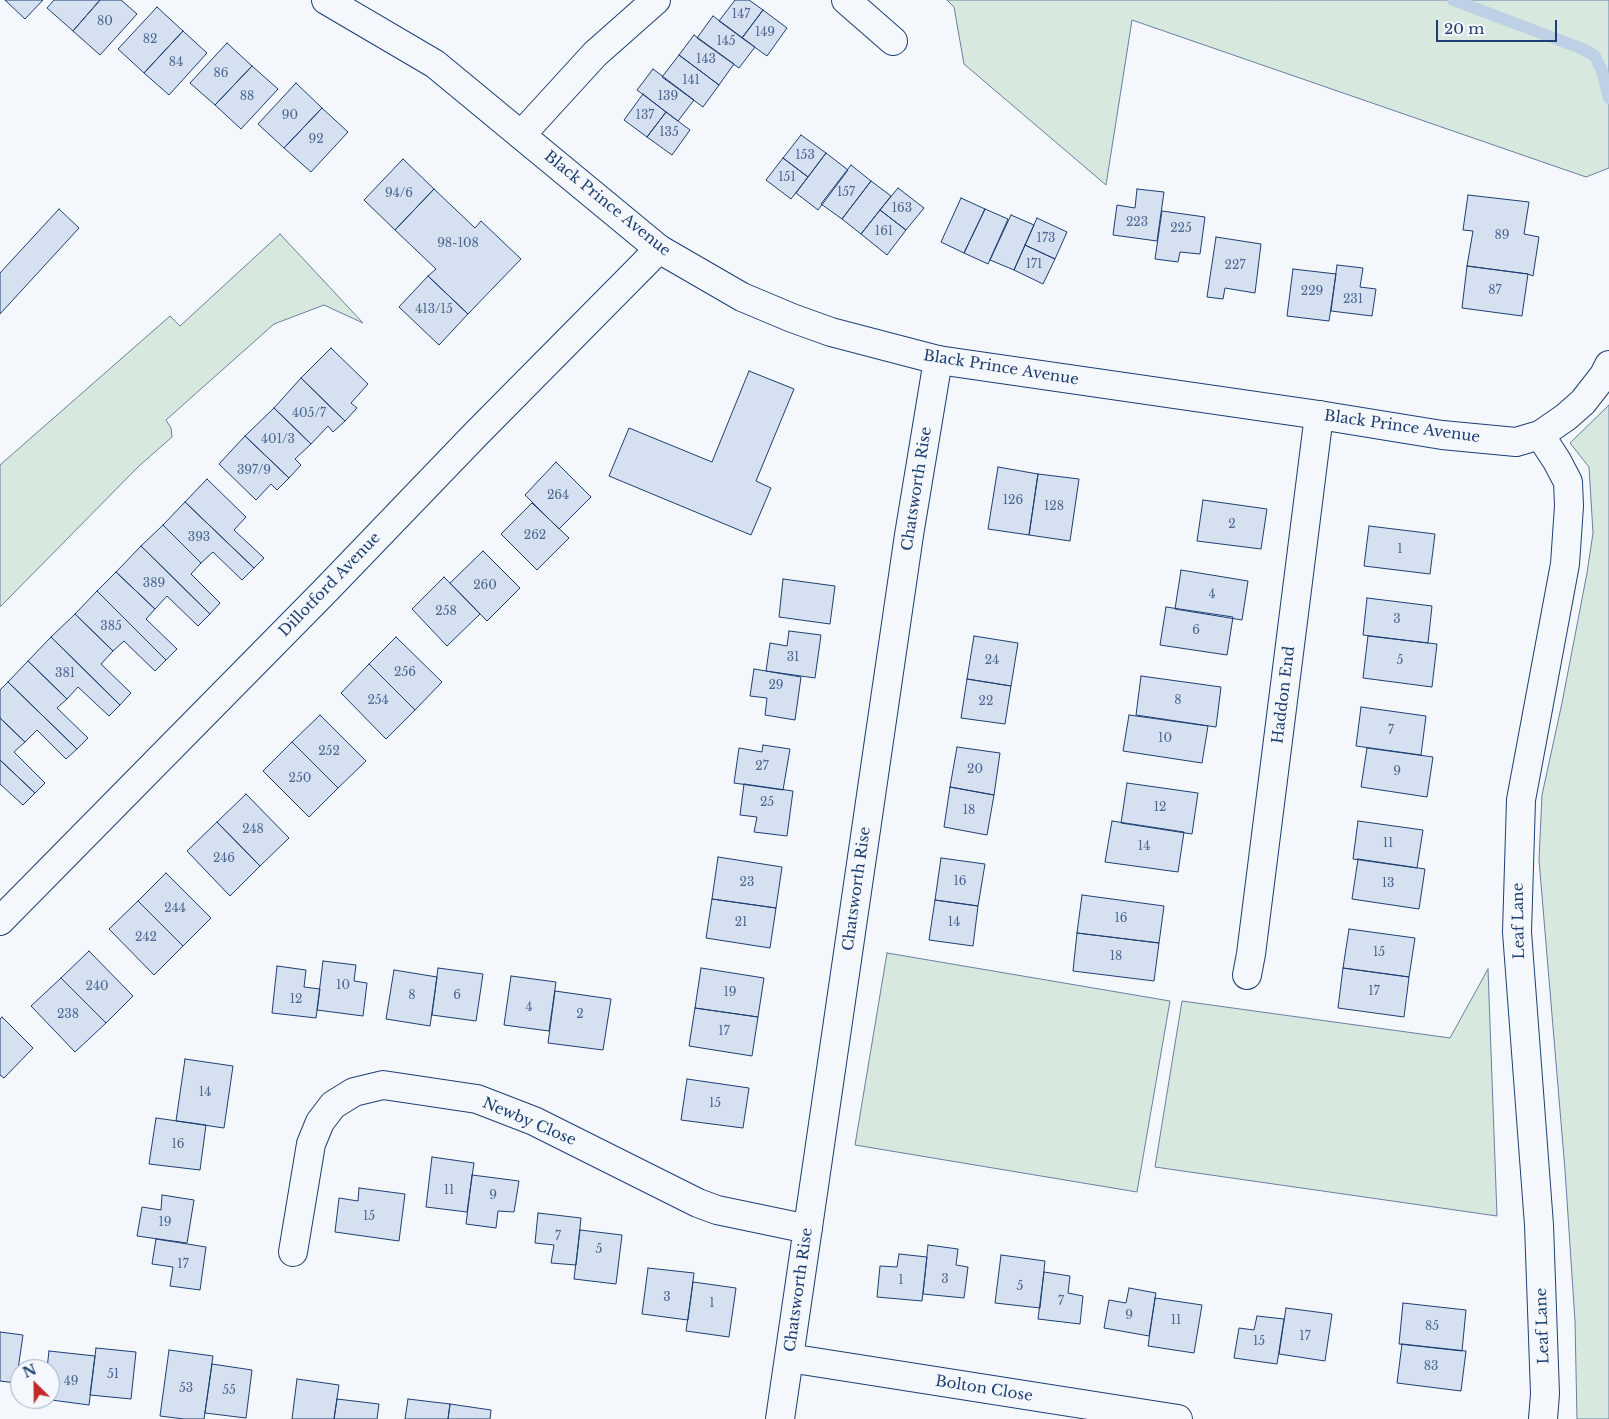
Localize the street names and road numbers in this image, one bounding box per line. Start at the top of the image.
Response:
street label: Black Prince Avenue [540,148,674,260]
street label: Black Prince Avenue [922,347,1080,389]
street label: Black Prince Avenue [1323,407,1481,447]
street label: Chatsworth Rise [898,426,936,552]
street label: Dillotford Avenue [276,529,384,641]
street label: Haddon End [1269,645,1299,745]
street label: Chatsworth Rise [839,826,875,952]
street label: Leaf Lane [1509,883,1529,959]
street label: Newby Close [480,1094,578,1150]
street label: Chatsworth Rise [781,1227,817,1353]
street label: Leaf Lane [1533,1287,1553,1365]
street label: Bolton Close [934,1372,1034,1406]

